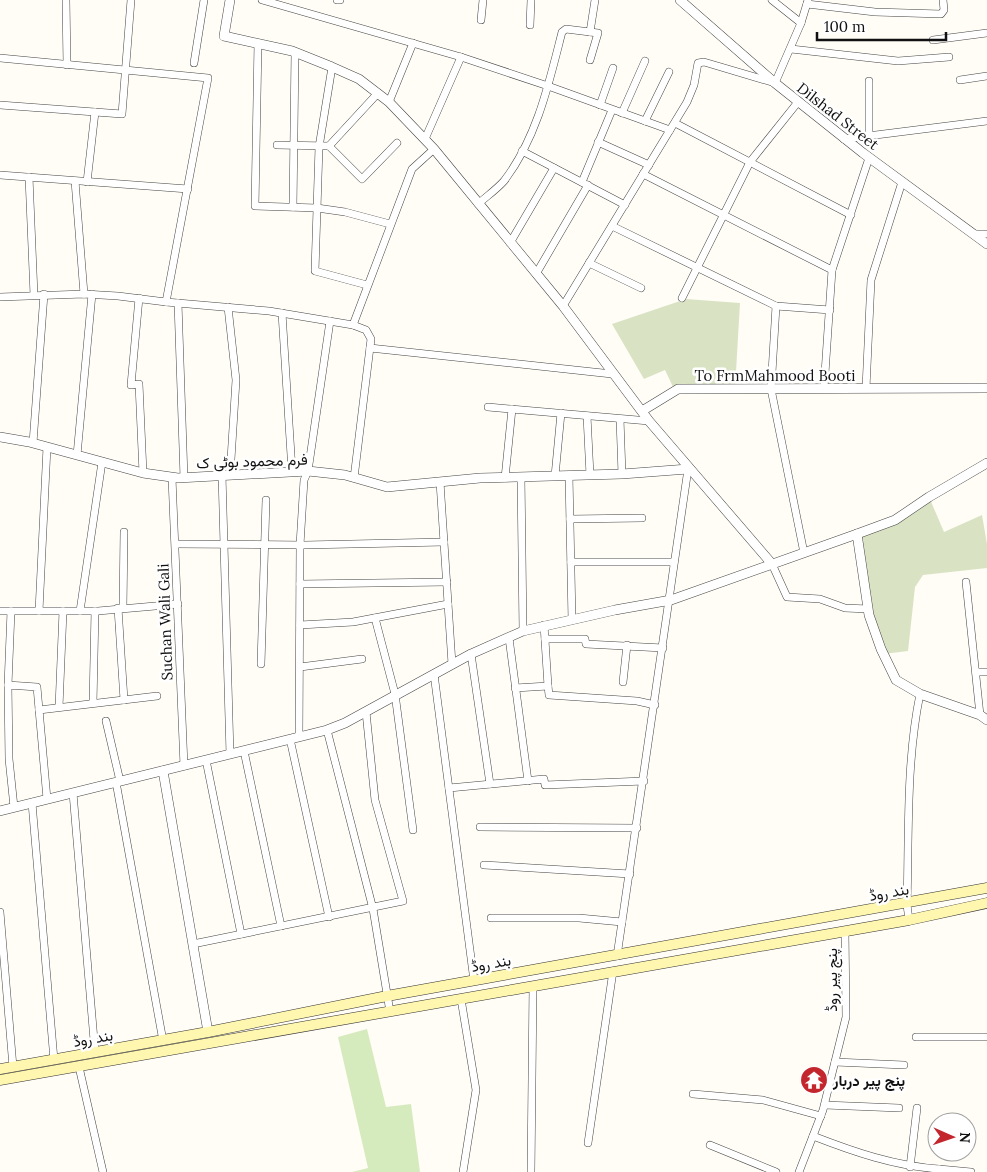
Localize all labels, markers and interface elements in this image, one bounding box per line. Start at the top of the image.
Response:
scale bar [817,10,946,42]
text: 100 m [824,17,865,36]
street label: Dilshad Street [793,78,883,154]
street label: To FrmMahmood Booti [695,366,855,385]
street label: فرم محمود بوٹی ک [196,450,308,473]
street label: Suchan Wali Gali [153,563,177,681]
street label: بند روڈ [868,879,910,905]
street label: پنج پیر روڈ [822,948,843,1012]
street label: بند روڈ [470,950,512,976]
street label: بند روڈ [72,1025,114,1051]
temple icon: پنج پیر دربار [799,1065,829,1095]
place label: پنج پیر دربار [832,1071,905,1091]
north arrow [927,1112,977,1162]
text: N [956,1132,974,1143]

